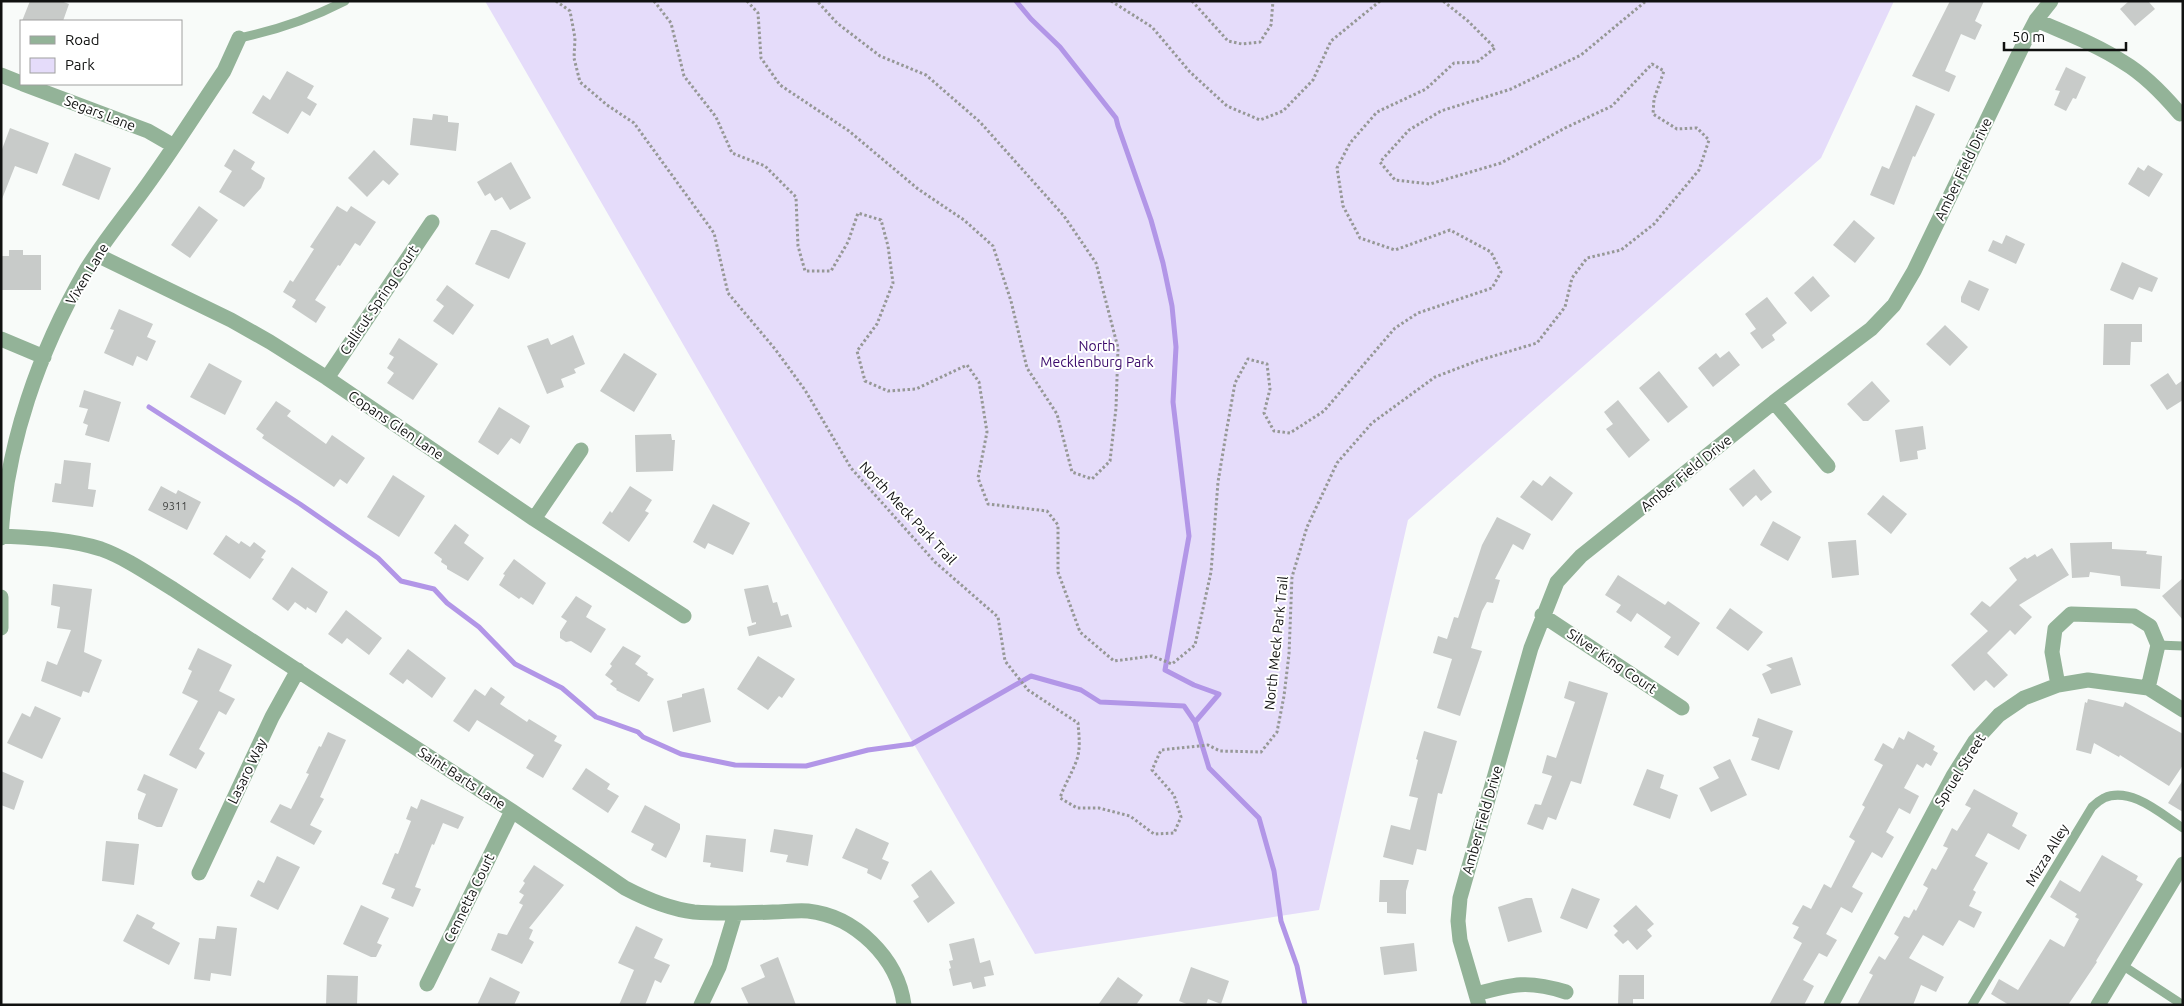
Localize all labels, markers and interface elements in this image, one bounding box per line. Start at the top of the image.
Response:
legend [20,20,182,85]
scale bar [2004,20,2126,52]
text: 50 m [2012,28,2045,45]
text: Road [65,31,100,48]
text: Park [65,56,95,73]
street label: Segars Lane [62,92,138,134]
street label: Amber Field Drive [1931,115,1995,223]
street label: Vixen Lane [62,240,112,308]
street label: Callicut Spring Court [336,242,422,358]
park label: North Mecklenburg Park [1040,338,1154,370]
street label: Copans Glen Lane [345,387,447,463]
street label: Amber Field Drive [1637,431,1735,515]
street label: North Meck Park Trail [856,458,960,568]
house number: 9311 [163,500,187,512]
street label: North Meck Park Trail [1261,575,1291,711]
street label: Silver King Court [1564,625,1660,697]
street label: Spruel Street [1931,730,1989,809]
street label: Lasaro Way [224,735,270,806]
street label: Saint Barts Lane [415,744,509,812]
street label: Amber Field Drive [1459,764,1505,876]
street label: Mizza Alley [2022,821,2072,889]
street label: Cennetta Court [441,850,498,945]

